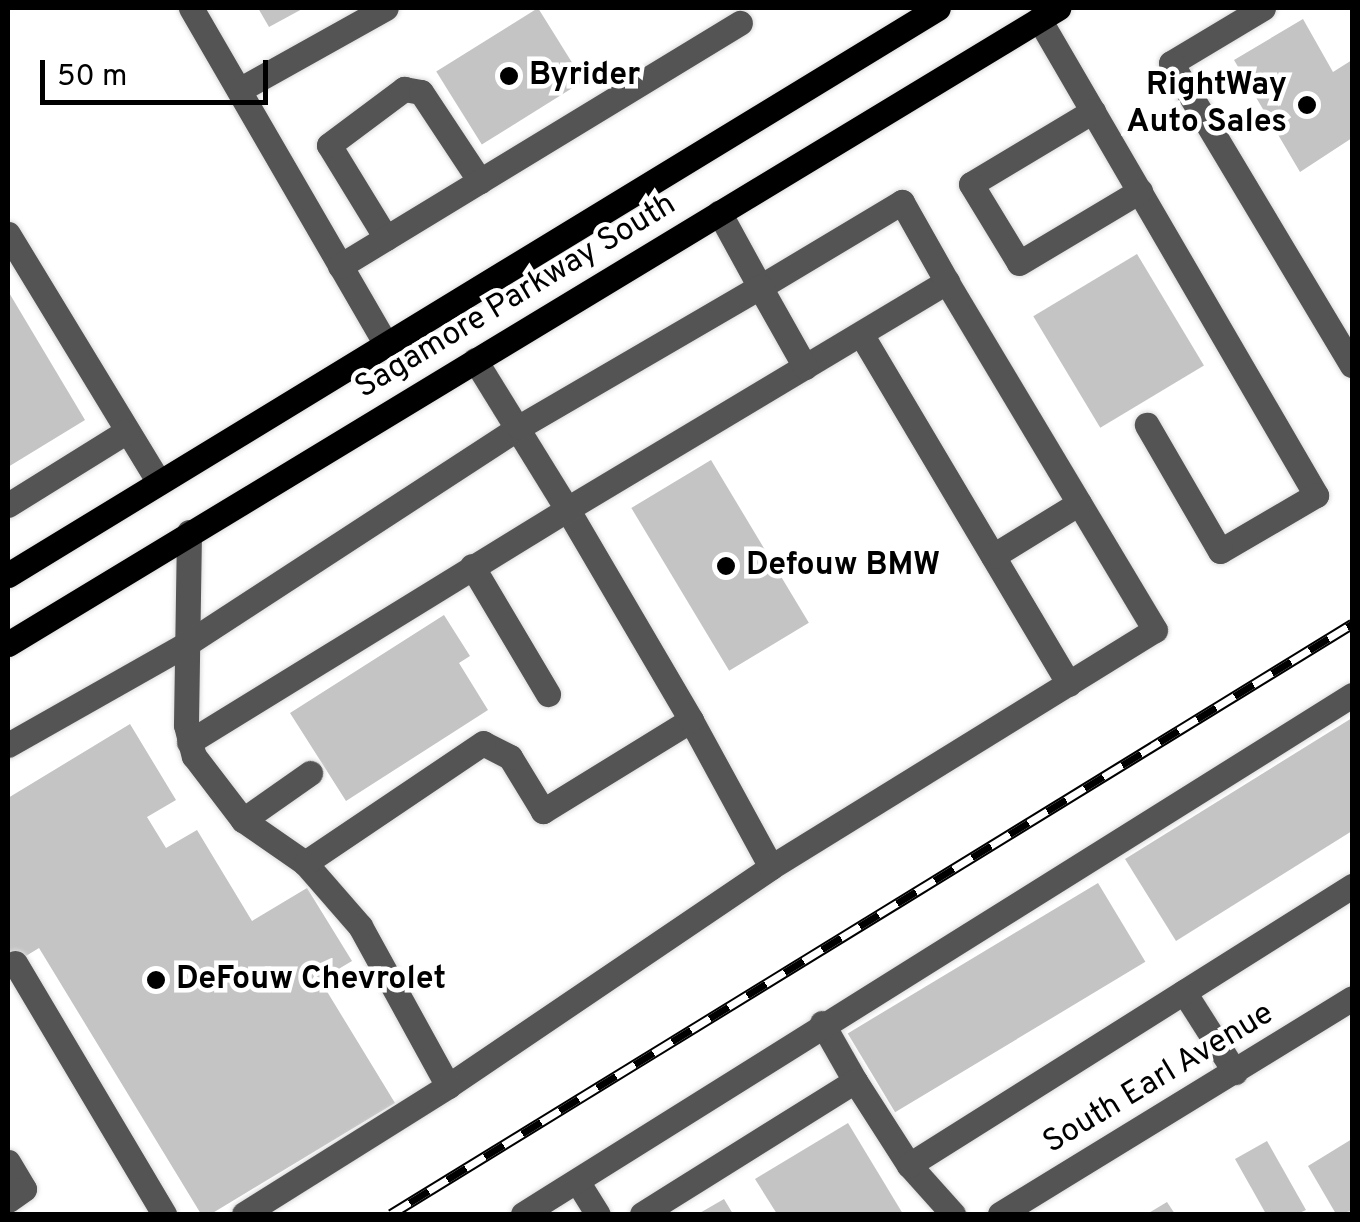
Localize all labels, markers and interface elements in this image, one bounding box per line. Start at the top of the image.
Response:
scale bar [45,40,272,102]
place label: Byrider [529,57,640,95]
text: 50 m [57,59,127,96]
marker: Byrider [498,65,520,87]
place label: RightWay Auto Sales [1126,68,1287,143]
marker: RightWay Auto Sales [1296,94,1318,116]
street label: Sagamore Parkway South [349,186,683,408]
place label: Defouw BMW [746,547,940,585]
marker: Defouw BMW [715,555,737,577]
place label: DeFouw Chevrolet [176,961,446,999]
marker: DeFouw Chevrolet [145,969,167,991]
street label: South Earl Avenue [1036,995,1282,1163]

